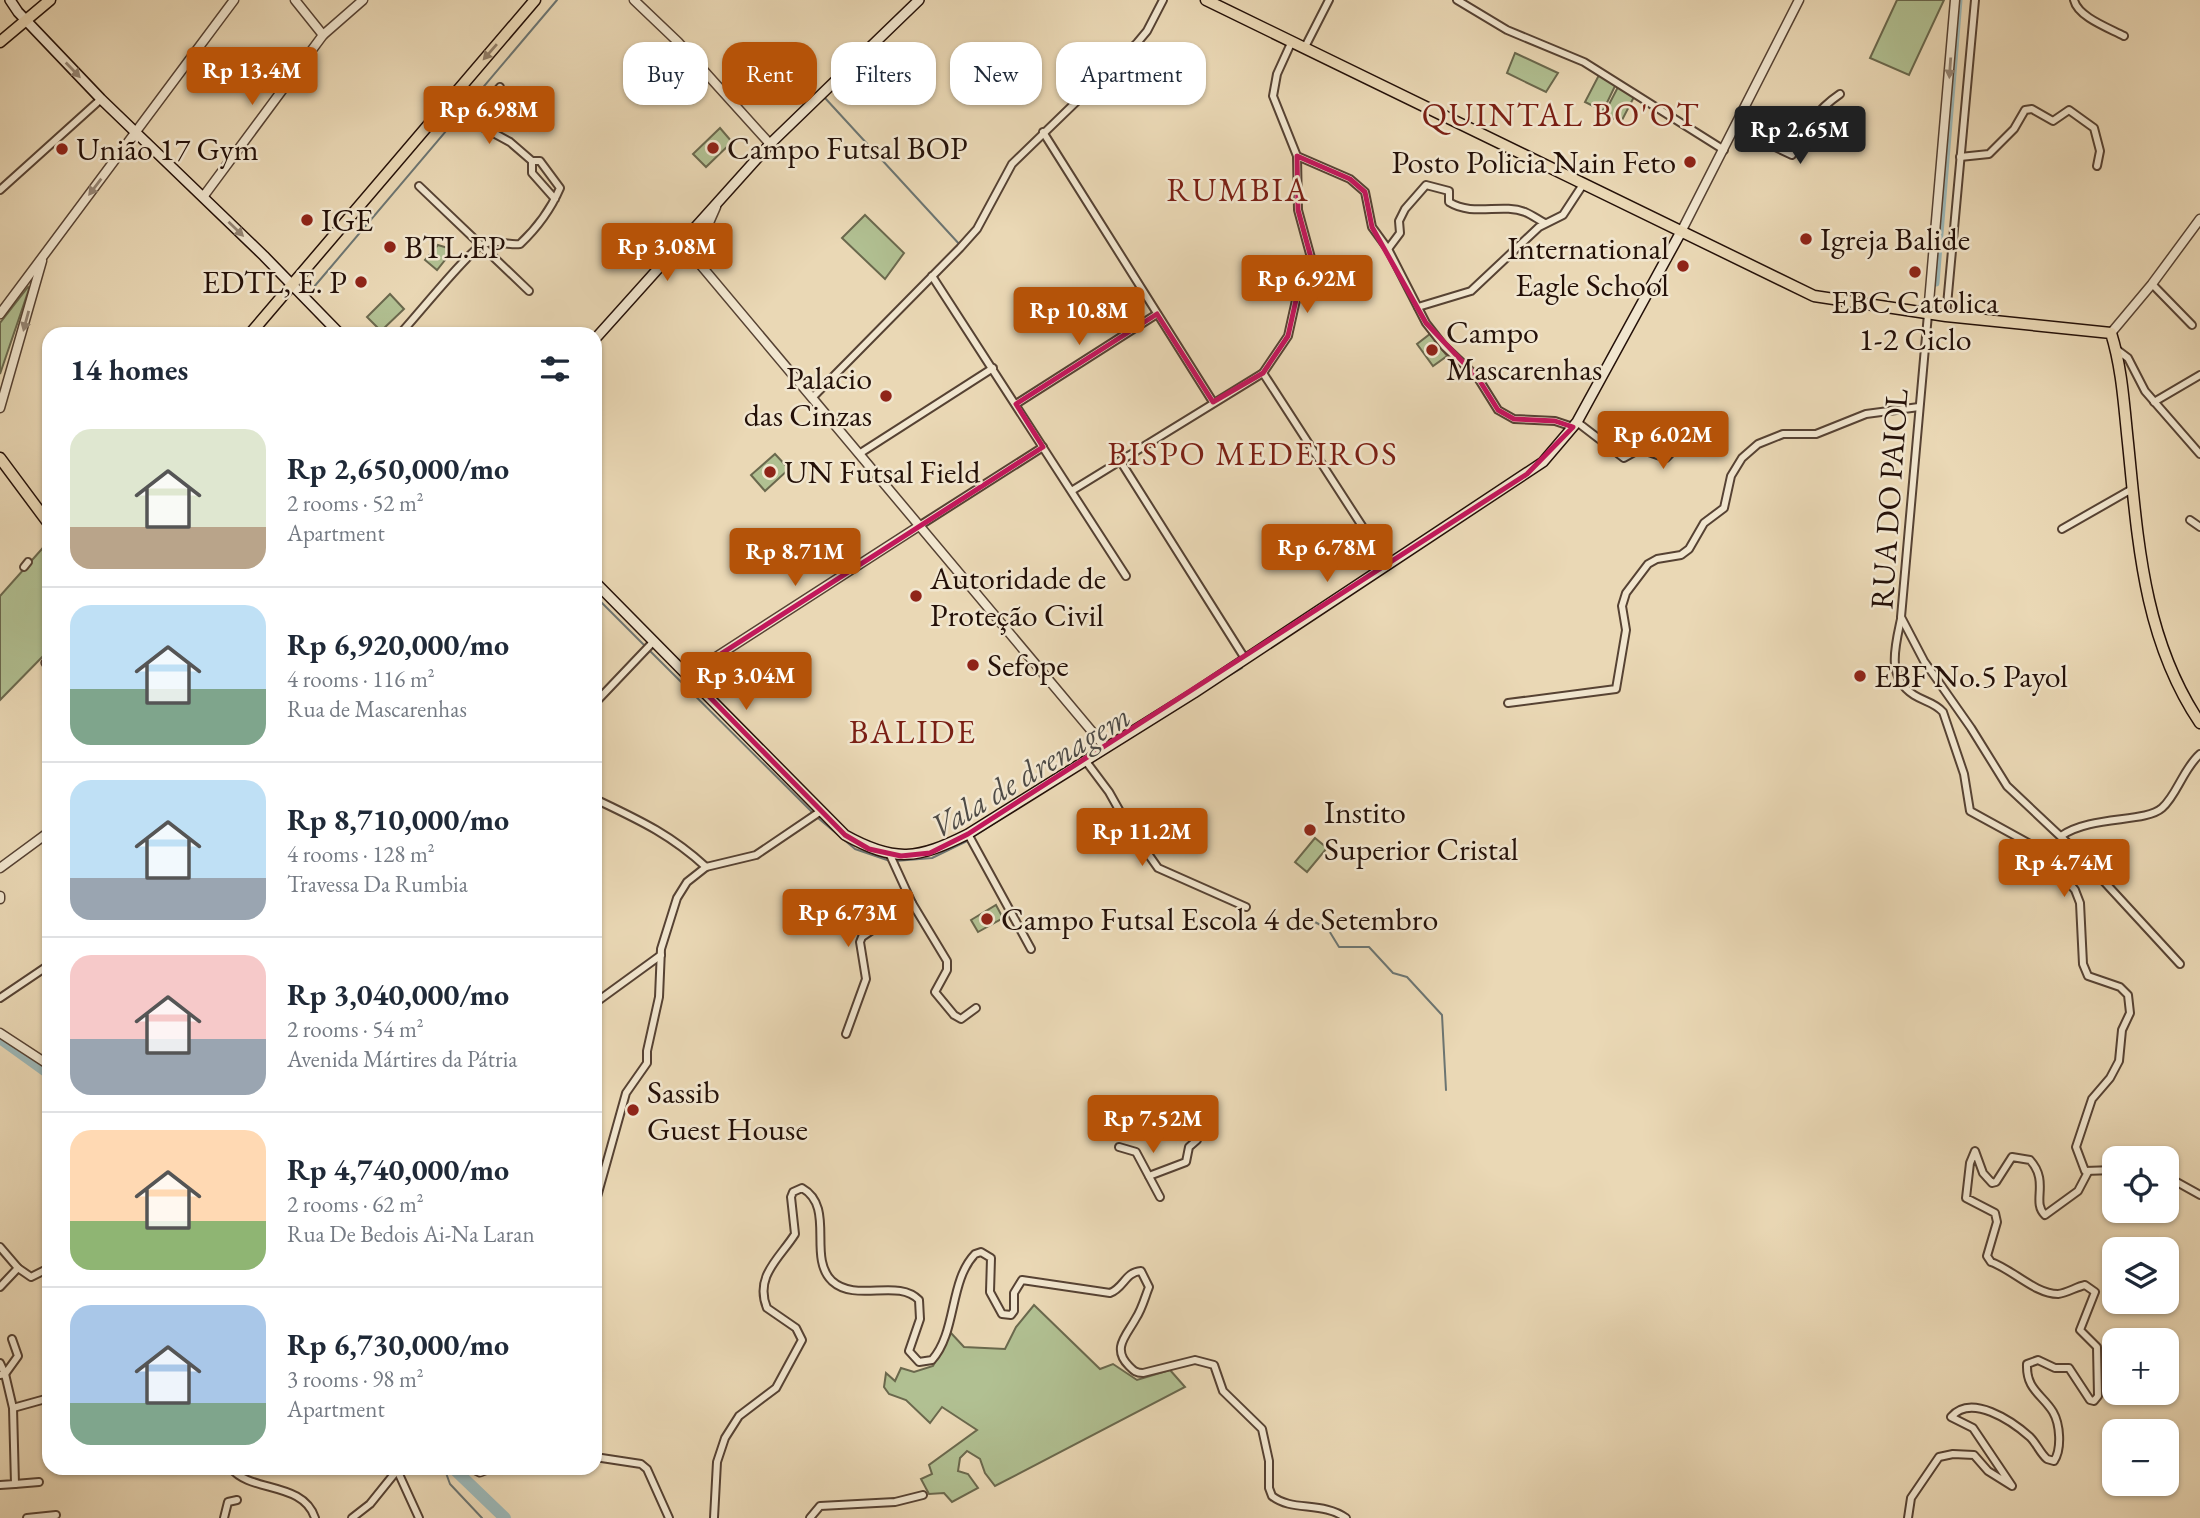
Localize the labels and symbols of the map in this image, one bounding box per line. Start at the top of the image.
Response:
one-way arrow [483,43,498,60]
pin: Rp 13.4M [180,48,324,107]
one-way arrow [1944,57,1955,79]
one-way arrow [64,61,80,78]
pin: Rp 6.98M [417,86,561,146]
district label: QUINTAL BO'OT [1422,93,1700,136]
pin: Rp 2.65M [1728,106,1872,166]
place label: Campo Futsal BOP [727,127,968,169]
place label: União 17 Gym [76,128,259,170]
marker: Campo Futsal BOP [705,140,721,156]
marker: União 17 Gym [54,141,70,157]
place label: Posto Policia Nain Feto [1391,141,1676,183]
marker: Posto Policia Nain Feto [1682,154,1698,170]
district label: RUMBIA [1166,168,1310,211]
one-way arrow [88,178,102,196]
place label: IGE [321,199,373,241]
marker: IGE [299,212,315,228]
place label: Igreja Balide [1820,218,1970,260]
one-way arrow [227,220,244,236]
pin: Rp 3.08M [595,224,739,283]
place label: BTL.EP [404,226,505,268]
place label: International Eagle School [1507,227,1669,306]
marker: Igreja Balide [1798,231,1814,247]
marker: BTL.EP [382,239,398,255]
pin: Rp 6.92M [1235,256,1379,315]
marker: International Eagle School [1675,258,1691,274]
place label: EDTL, E. P [202,261,347,303]
marker: EBC Catolica 1-2 Ciclo [1907,264,1923,280]
marker: EDTL, E. P [353,274,369,290]
place label: EBC Catolica 1-2 Ciclo [1831,281,1999,360]
pin: Rp 10.8M [1007,288,1151,347]
one-way arrow [20,311,30,332]
place label: Campo Mascarenhas [1446,311,1602,390]
marker: Campo Mascarenhas [1424,342,1440,358]
place label: Palacio das Cinzas [744,357,872,436]
street label: RUA DO PAIOL [1860,387,1918,611]
marker: Palacio das Cinzas [878,388,894,404]
pin: Rp 6.02M [1591,412,1735,471]
district label: BISPO MEDEIROS [1107,432,1399,475]
place label: UN Futsal Field [784,451,981,493]
marker: UN Futsal Field [762,464,778,480]
pin: Rp 6.78M [1255,524,1399,584]
pin: Rp 8.71M [723,528,867,588]
place label: Autoridade de Proteção Civil [929,557,1106,636]
marker: Autoridade de Proteção Civil [908,588,924,604]
place label: Sefope [987,644,1069,686]
pin: Rp 3.04M [674,652,818,712]
place label: EBF No.5 Payol [1874,655,2068,697]
marker: Sefope [965,657,981,673]
marker: EBF No.5 Payol [1852,668,1868,684]
water label: Vala de drenagem [922,694,1138,848]
district label: BALIDE [849,710,977,753]
place label: Instito Superior Cristal [1324,791,1519,870]
pin: Rp 11.2M [1070,808,1214,868]
marker: Instito Superior Cristal [1302,822,1318,838]
pin: Rp 4.74M [1992,839,2136,899]
pin: Rp 6.73M [776,890,920,949]
place label: Campo Futsal Escola 4 de Setembro [1001,898,1438,940]
marker: Campo Futsal Escola 4 de Setembro [979,911,995,927]
place label: Sassib Guest House [647,1071,808,1150]
pin: Rp 7.52M [1081,1096,1225,1155]
marker: Sassib Guest House [625,1102,641,1118]

